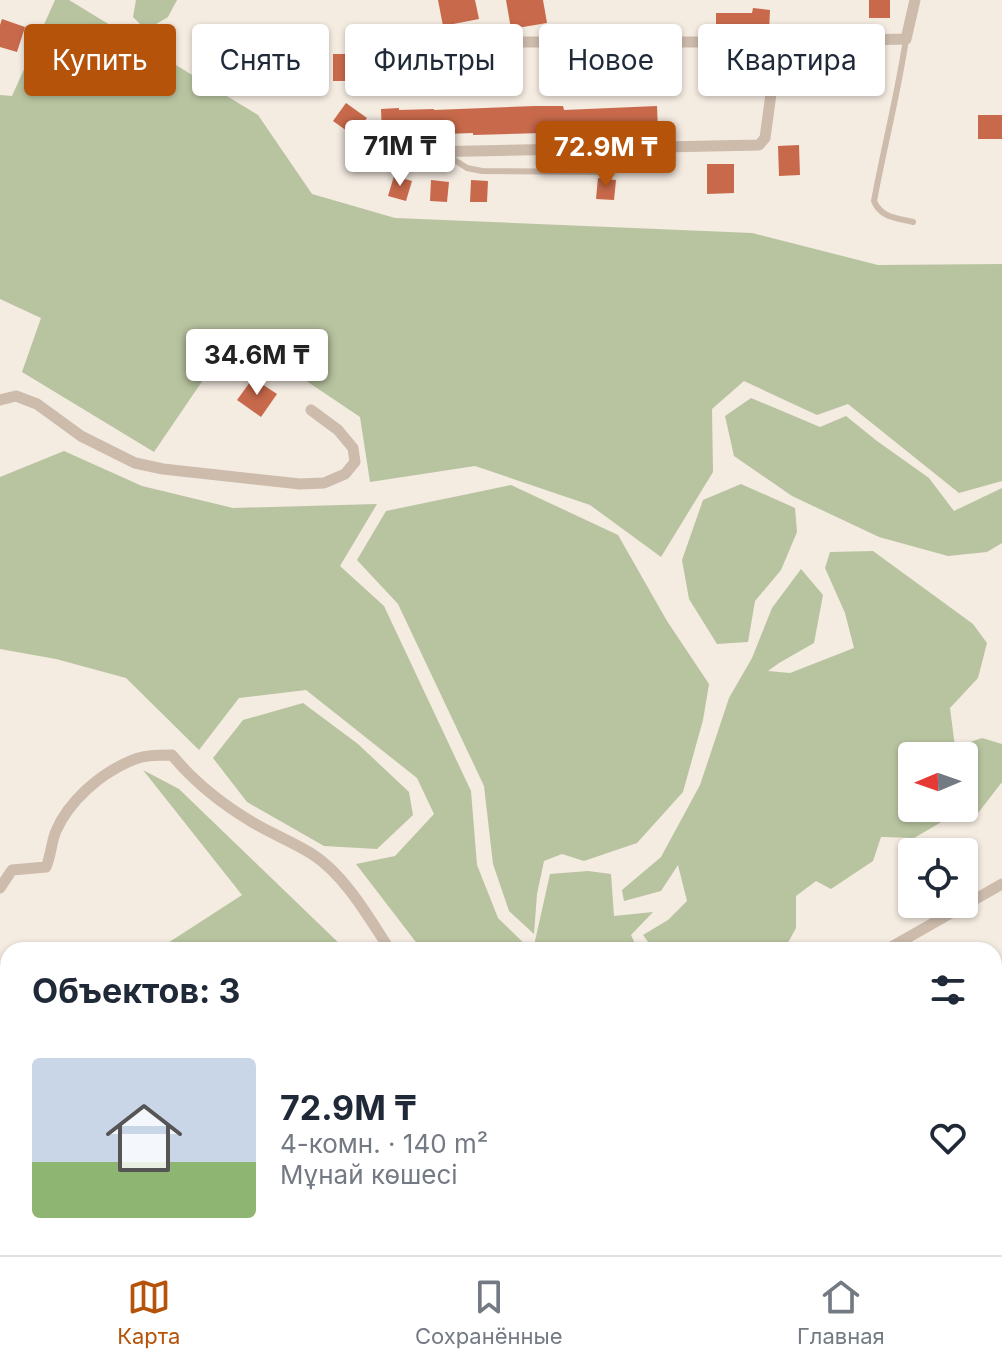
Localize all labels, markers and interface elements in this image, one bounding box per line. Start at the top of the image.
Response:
chip: Купить [24,24,176,96]
chip: Снять [192,24,329,96]
chip: Фильтры [345,24,523,96]
chip: Новое [539,24,682,96]
chip: Квартира [698,24,885,96]
pin: 71M ₸ [344,120,456,188]
pin: 72.9M ₸ [532,121,680,189]
text: 71M ₸ [363,130,437,161]
text: 72.9M ₸ [554,131,658,162]
pin: 34.6M ₸ [183,329,331,397]
text: 34.6M ₸ [204,339,310,370]
north arrow [898,742,978,822]
map controls [898,742,978,918]
button: locate [898,838,978,918]
icon: filters [926,968,970,1012]
text: Объектов: 3 [32,970,240,1011]
text: 72.9M ₸ [280,1087,417,1128]
icon: home [96,1090,192,1186]
icon: heart [926,1116,970,1160]
text: 4-комн. · 140 m² [280,1128,488,1159]
text: Мұнай көшесі [280,1159,458,1190]
tab: Карта [117,1275,180,1349]
tab: Сохранённые [415,1275,563,1349]
tab: Главная [797,1275,885,1349]

